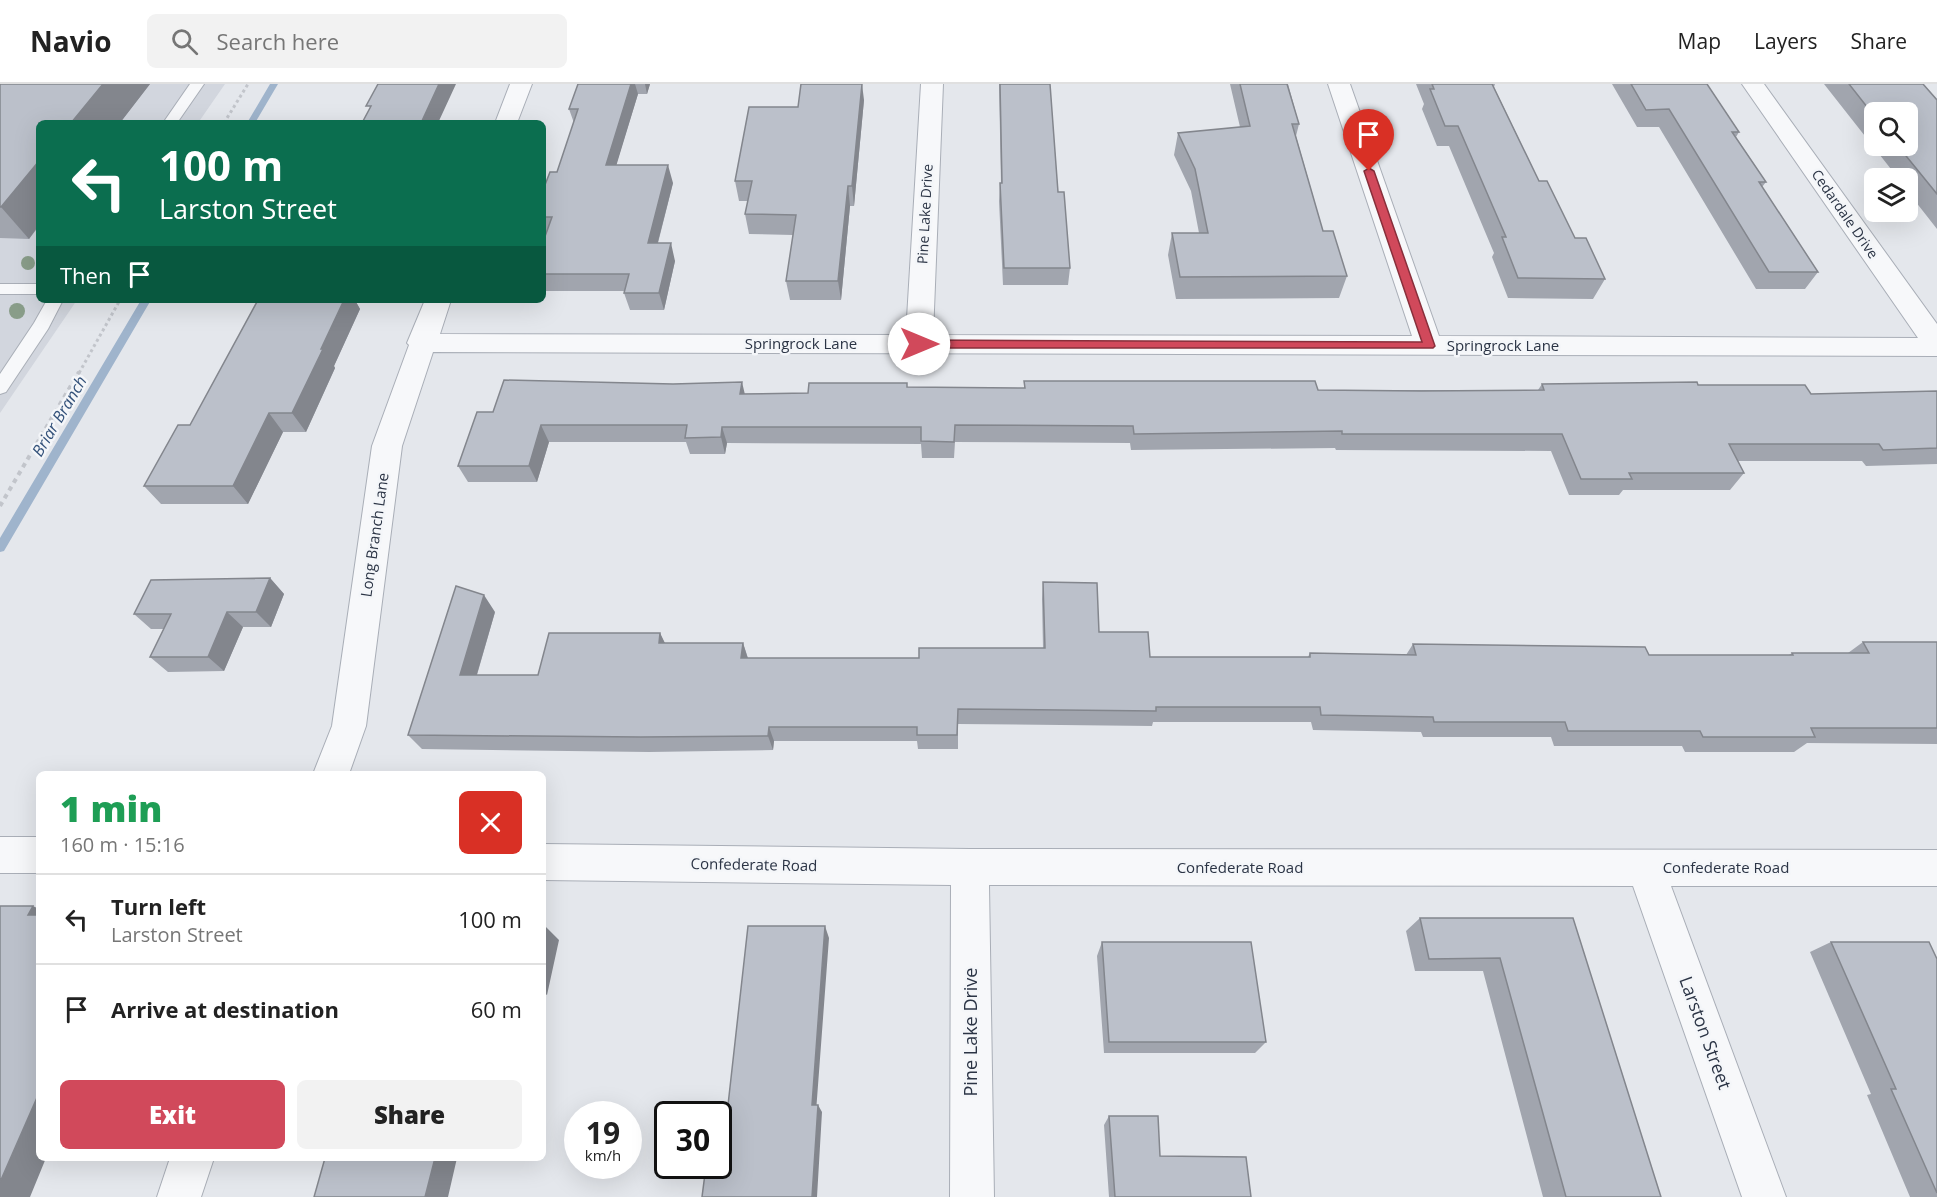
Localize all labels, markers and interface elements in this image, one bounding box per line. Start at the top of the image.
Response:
search box [147,14,567,68]
text: Navio [30,22,111,60]
icon: search [168,25,201,58]
text: Search here [216,26,339,56]
text: Map [1678,27,1721,55]
text: Layers [1754,27,1818,55]
text: Share [1851,27,1907,55]
map controls [1864,102,1918,222]
button: search [1864,102,1918,156]
pin [1343,109,1394,171]
icon: arrive [1352,118,1385,151]
text: 100 m [159,136,283,193]
icon: left [60,144,138,222]
street label: Pine Lake Drive [912,163,937,265]
street label: Cedardale Drive [1808,166,1883,262]
button: layers [1864,168,1918,222]
text: Larston Street [159,190,337,227]
icon: arrive [123,258,156,291]
text: Then [60,260,111,290]
position arrow [887,312,951,376]
street label: Springrock Lane [745,333,857,353]
street label: Springrock Lane [1447,335,1559,355]
water label: Briar Branch [26,372,92,460]
street label: Long Branch Lane [355,471,393,598]
text: 1 min [60,784,162,833]
button: close [459,791,522,854]
text: 160 m · 15:16 [60,831,185,858]
street label: Confederate Road [691,853,818,875]
street label: Confederate Road [1177,857,1303,877]
street label: Confederate Road [1663,857,1789,877]
text: Turn left [111,891,206,921]
icon: left [60,903,93,936]
text: 100 m [458,904,522,934]
text: Larston Street [111,921,243,948]
street label: Pine Lake Drive [958,968,982,1096]
street label: Larston Street [1674,973,1737,1092]
icon: arrive [60,993,93,1026]
text: Arrive at destination [111,994,339,1024]
text: 60 m [471,994,522,1024]
button: Exit [60,1080,285,1149]
button: Share [297,1080,522,1149]
speed limit sign: 30 [654,1101,732,1179]
text: 19 [586,1112,620,1153]
text: km/h [585,1145,621,1165]

